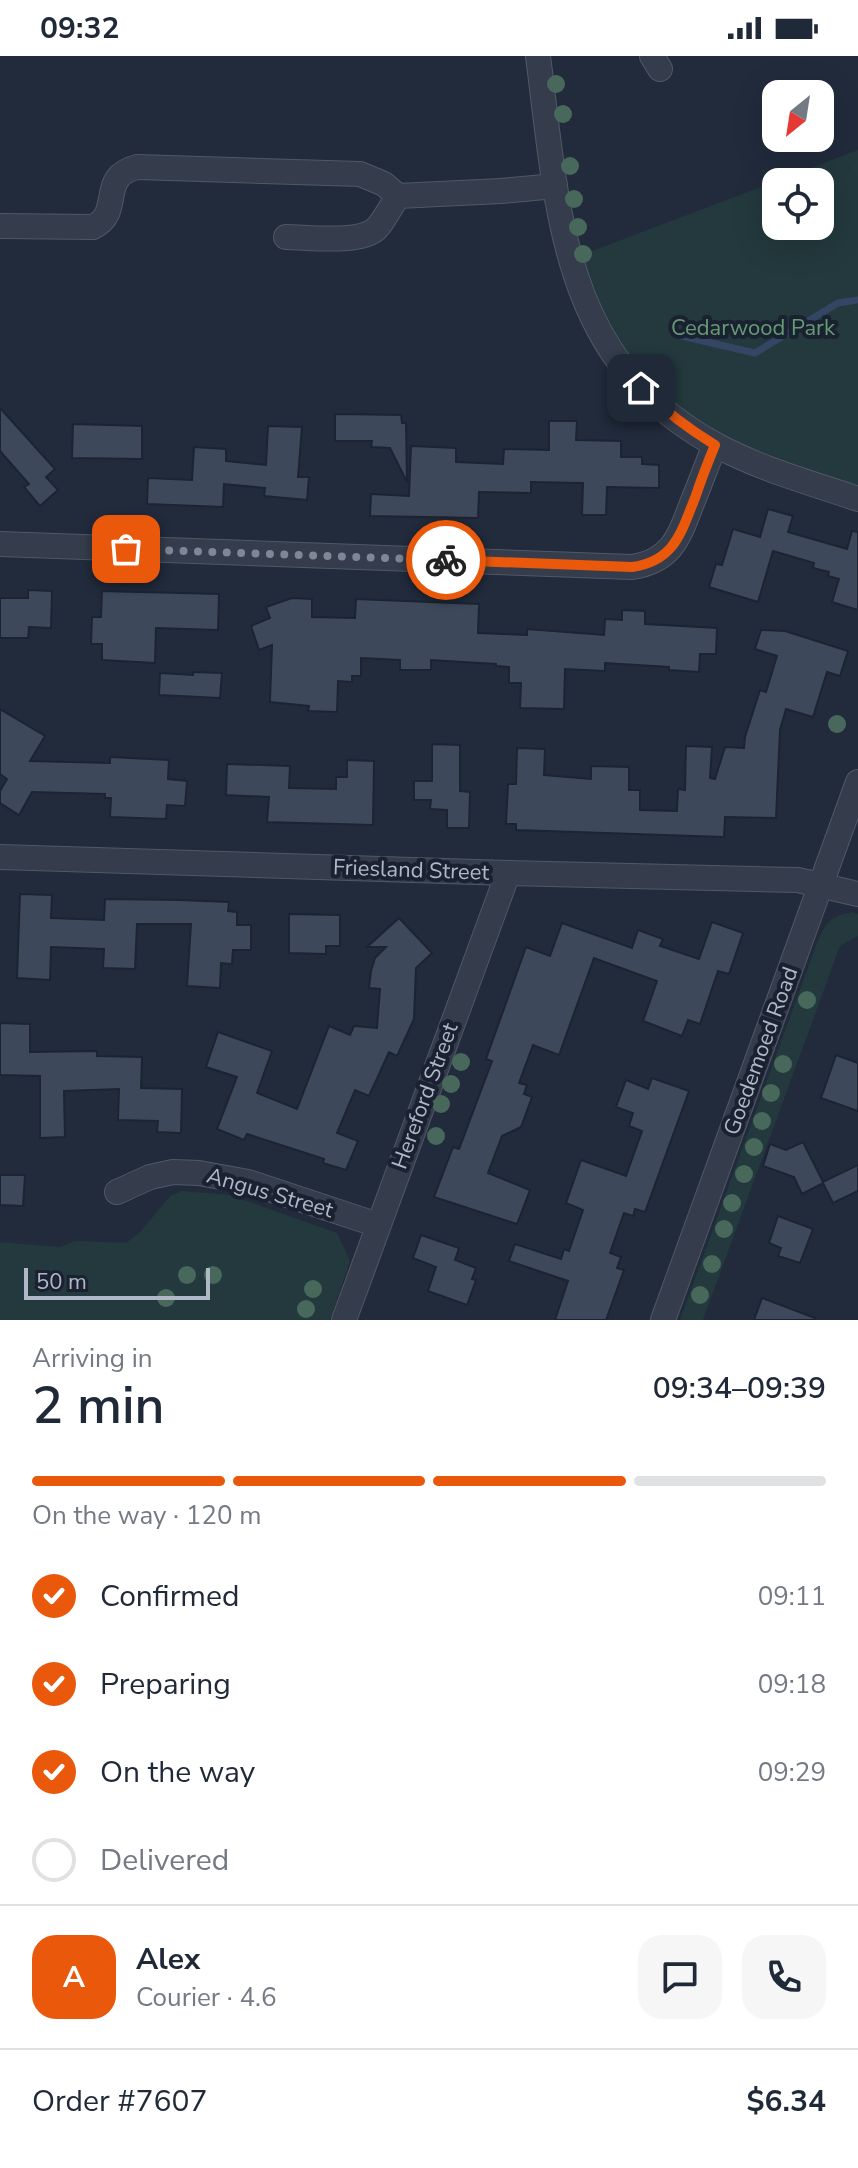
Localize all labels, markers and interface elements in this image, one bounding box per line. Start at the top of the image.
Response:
text: 09:32 [40,8,119,49]
north arrow [762,80,834,152]
map controls [762,80,834,240]
button: locate [762,168,834,240]
park label: Cedarwood Park [671,313,836,343]
pin [607,354,675,422]
icon: home [619,366,663,410]
pin [92,515,160,583]
courier [406,520,486,600]
icon: bag [104,527,148,571]
icon: bike [424,538,468,582]
street label: Friesland Street [332,852,490,888]
street label: Goedemoed Road [717,963,805,1139]
street label: Hereford Street [385,1019,465,1173]
street label: Angus Street [203,1161,337,1225]
scale bar [24,1264,210,1300]
text: 50 m [36,1267,87,1297]
text: Arriving in [32,1341,153,1376]
text: 09:34–09:39 [653,1368,826,1409]
text: 2 min [32,1370,165,1441]
text: On the way · 120 m [32,1498,261,1533]
icon: check [32,1574,76,1618]
text: Confirmed [100,1576,240,1617]
text: 09:11 [758,1579,826,1614]
icon: check [32,1662,76,1706]
text: Preparing [100,1664,231,1705]
text: 09:18 [758,1667,826,1702]
icon: check [32,1750,76,1794]
text: On the way [100,1752,255,1793]
text: 09:29 [758,1755,826,1790]
text: Delivered [100,1840,229,1881]
button: chat [638,1935,722,2019]
button: phone [742,1935,826,2019]
text: Alex [136,1939,200,1980]
text: A [63,1957,85,1998]
text: Courier · 4.6 [136,1980,277,2015]
text: Order #7607 [32,2081,207,2122]
text: $6.34 [747,2081,826,2122]

